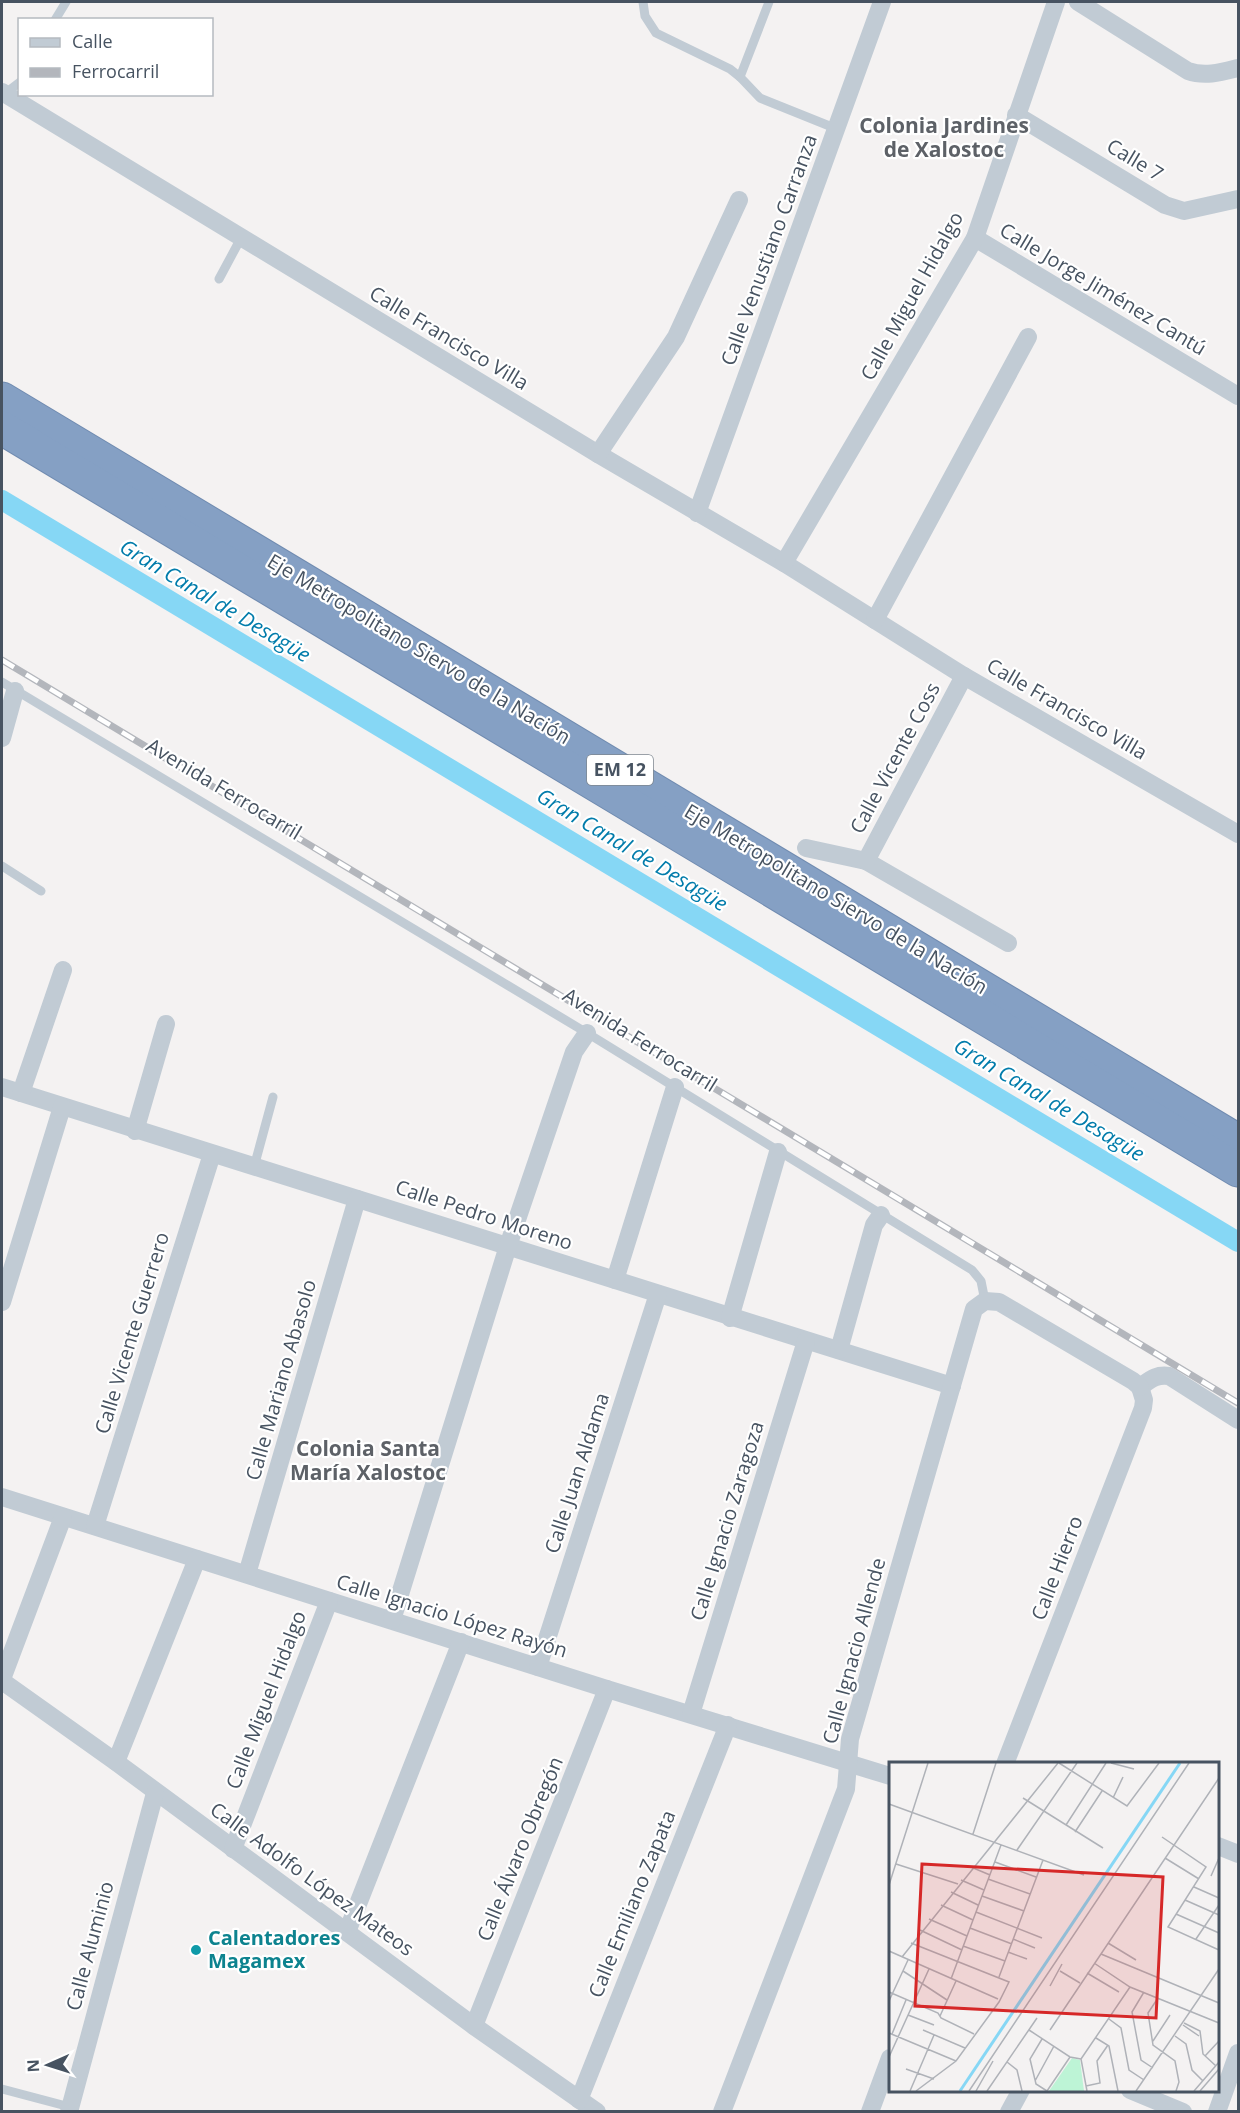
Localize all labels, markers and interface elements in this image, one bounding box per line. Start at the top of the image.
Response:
legend [18,18,213,96]
text: Calle [72,29,113,53]
text: Ferrocarril [72,59,159,83]
district label: Colonia Jardines de Xalostoc [859,111,1029,163]
street label: Calle Venustiano Carranza [714,130,823,369]
street label: Calle 7 [1102,132,1169,187]
street label: Calle Miguel Hidalgo [854,207,969,385]
street label: Calle Jorge Jiménez Cantú [995,216,1212,361]
street label: Calle Francisco Villa [365,279,534,396]
water label: Gran Canal de Desagüe [115,532,316,668]
street label: Eje Metropolitano Siervo de la Nación [263,547,576,750]
street label: Calle Francisco Villa [982,652,1152,766]
street label: Calle Vicente Coss [843,677,946,838]
street label: Avenida Ferrocarril [142,731,307,846]
road number: EM 12 [587,755,653,785]
water label: Gran Canal de Desagüe [532,781,733,917]
street label: Eje Metropolitano Siervo de la Nación [680,797,993,1000]
street label: Avenida Ferrocarril [558,981,722,1098]
water label: Gran Canal de Desagüe [949,1031,1150,1167]
street label: Calle Pedro Moreno [392,1173,576,1256]
street label: Calle Vicente Guerrero [88,1229,175,1437]
street label: Calle Mariano Abasolo [239,1276,322,1483]
street label: Calle Juan Aldama [538,1389,615,1556]
street label: Calle Ignacio Zaragoza [683,1418,770,1624]
district label: Colonia Santa María Xalostoc [290,1434,446,1486]
street label: Calle Hierro [1024,1512,1089,1624]
street label: Calle Ignacio Allende [816,1555,891,1747]
street label: Calle Ignacio López Rayón [333,1567,571,1664]
street label: Calle Miguel Hidalgo [219,1607,312,1793]
street label: Calle Álvaro Obregón [470,1753,569,1945]
inset map [889,1762,1219,2092]
street label: Calle Adolfo López Mateos [205,1795,420,1962]
street label: Calle Emiliano Zapata [582,1806,681,2001]
street label: Calle Aluminio [59,1878,120,2014]
place label: Calentadores Magamex [208,1924,341,1974]
marker: Calentadores Magamex [189,1943,203,1957]
north arrow [18,2035,78,2095]
text: N [22,2059,44,2073]

